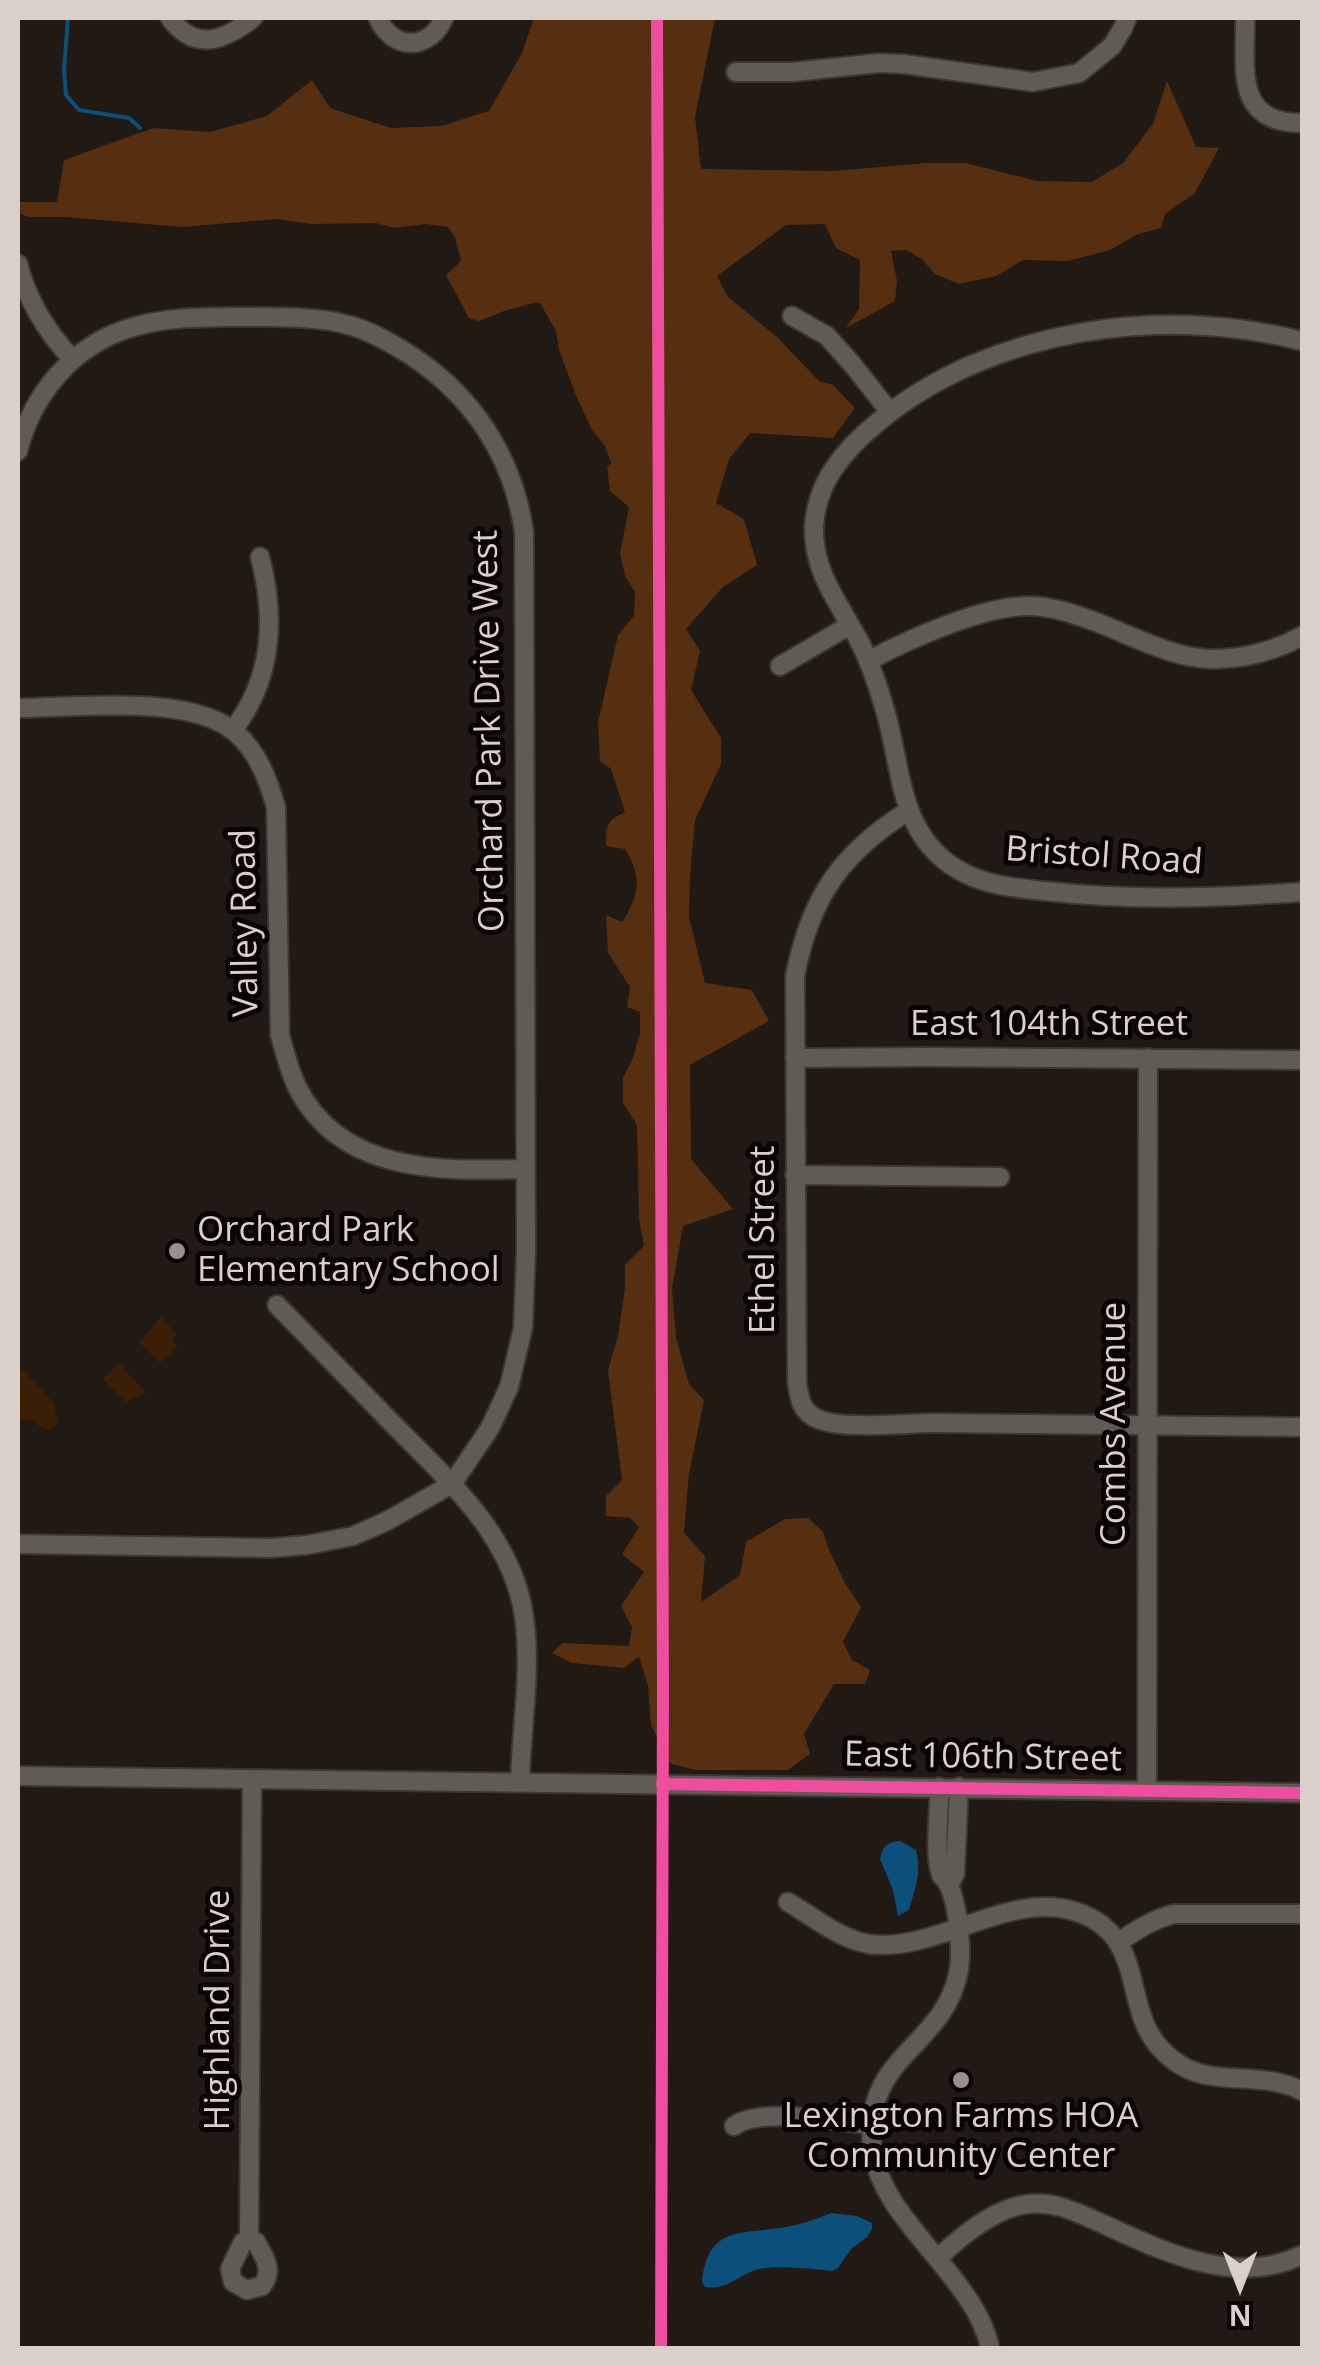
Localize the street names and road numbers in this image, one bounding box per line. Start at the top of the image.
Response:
street label: Orchard Park Drive West [465,530,515,932]
street label: Valley Road [223,829,269,1017]
street label: Bristol Road [1004,829,1204,885]
street label: East 104th Street [910,1004,1188,1046]
street label: Ethel Street [743,1146,785,1334]
street label: Combs Avenue [1094,1302,1136,1546]
street label: East 106th Street [844,1735,1122,1781]
street label: Highland Drive [198,1889,240,2131]

